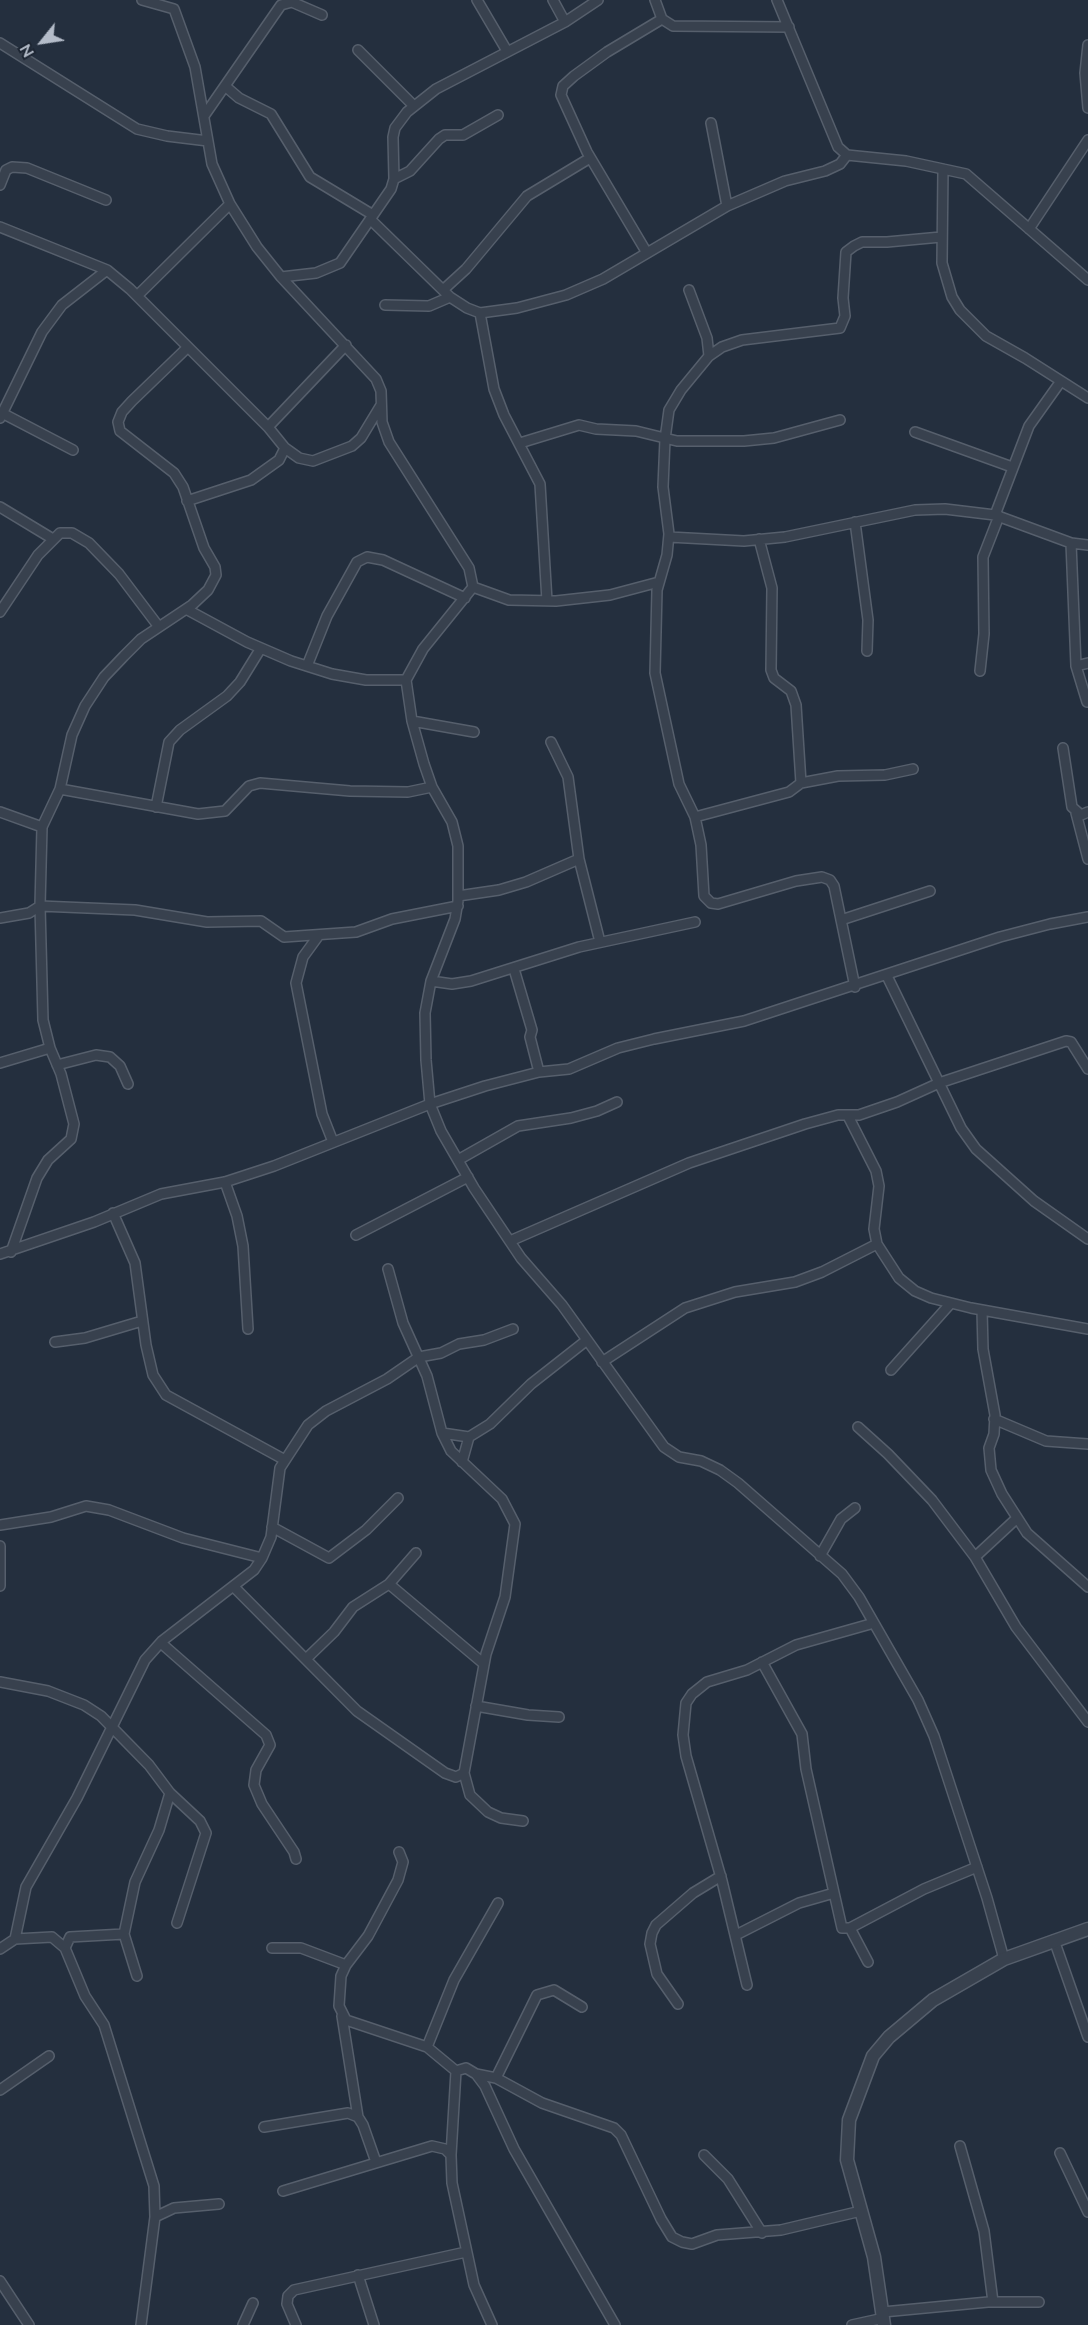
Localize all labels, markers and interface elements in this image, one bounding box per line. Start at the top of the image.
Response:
north arrow [12,12,72,72]
text: N [15,41,38,61]

